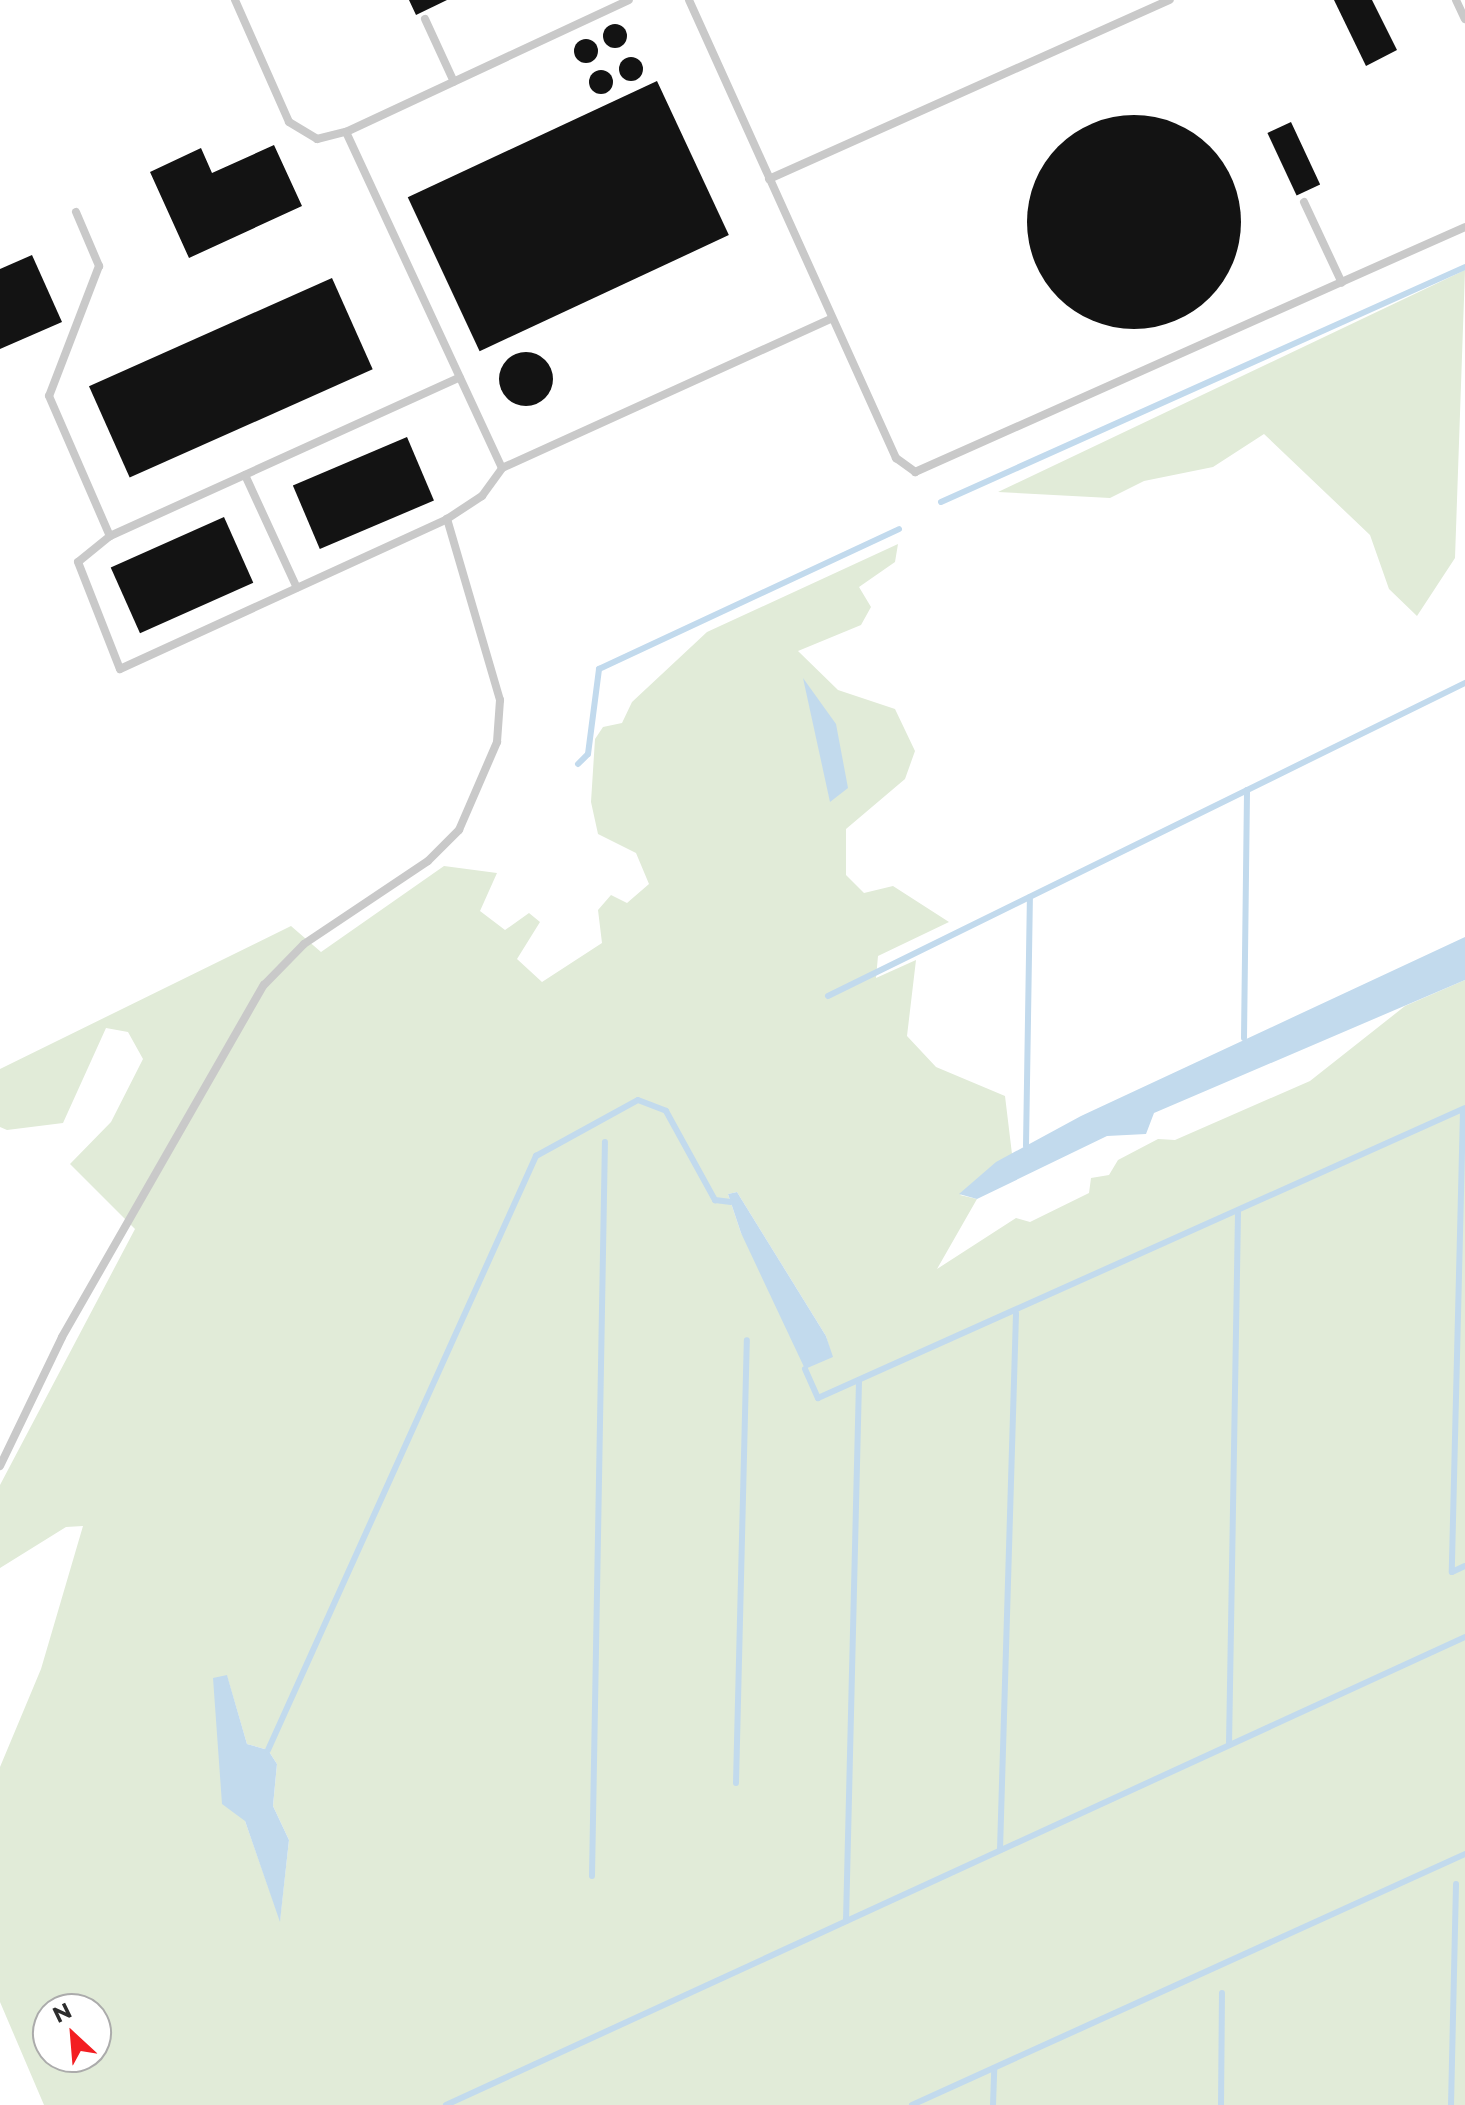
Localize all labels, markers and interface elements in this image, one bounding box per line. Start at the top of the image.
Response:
north arrow [32,1993,112,2073]
text: N [48,1997,76,2029]

